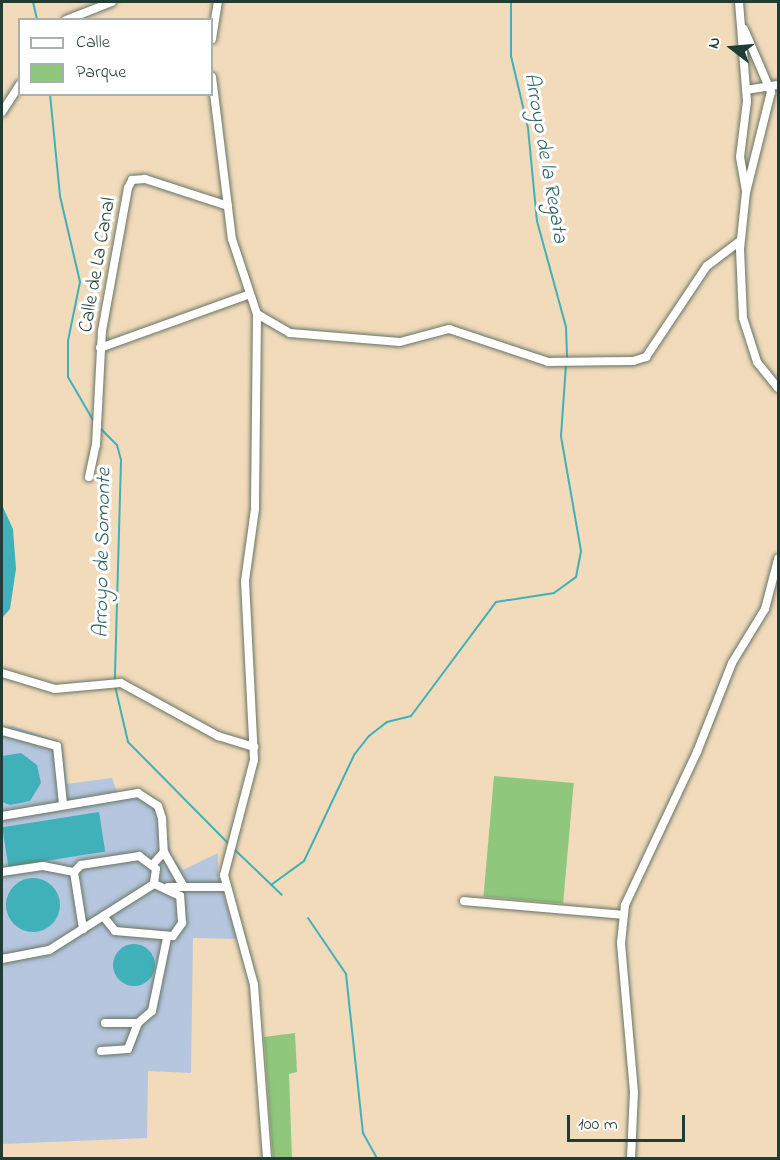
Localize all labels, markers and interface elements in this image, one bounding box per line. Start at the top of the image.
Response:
legend [18,18,213,96]
north arrow [702,18,762,78]
text: Calle [76,30,110,56]
text: N [702,35,728,52]
text: Parque [76,60,126,86]
water label: Arroyo de la Regata [518,71,572,245]
street label: Calle de La Canal [74,196,122,334]
water label: Arroyo de Somonte [89,468,117,638]
scale bar [570,1103,688,1141]
text: 100 m [578,1112,618,1138]

